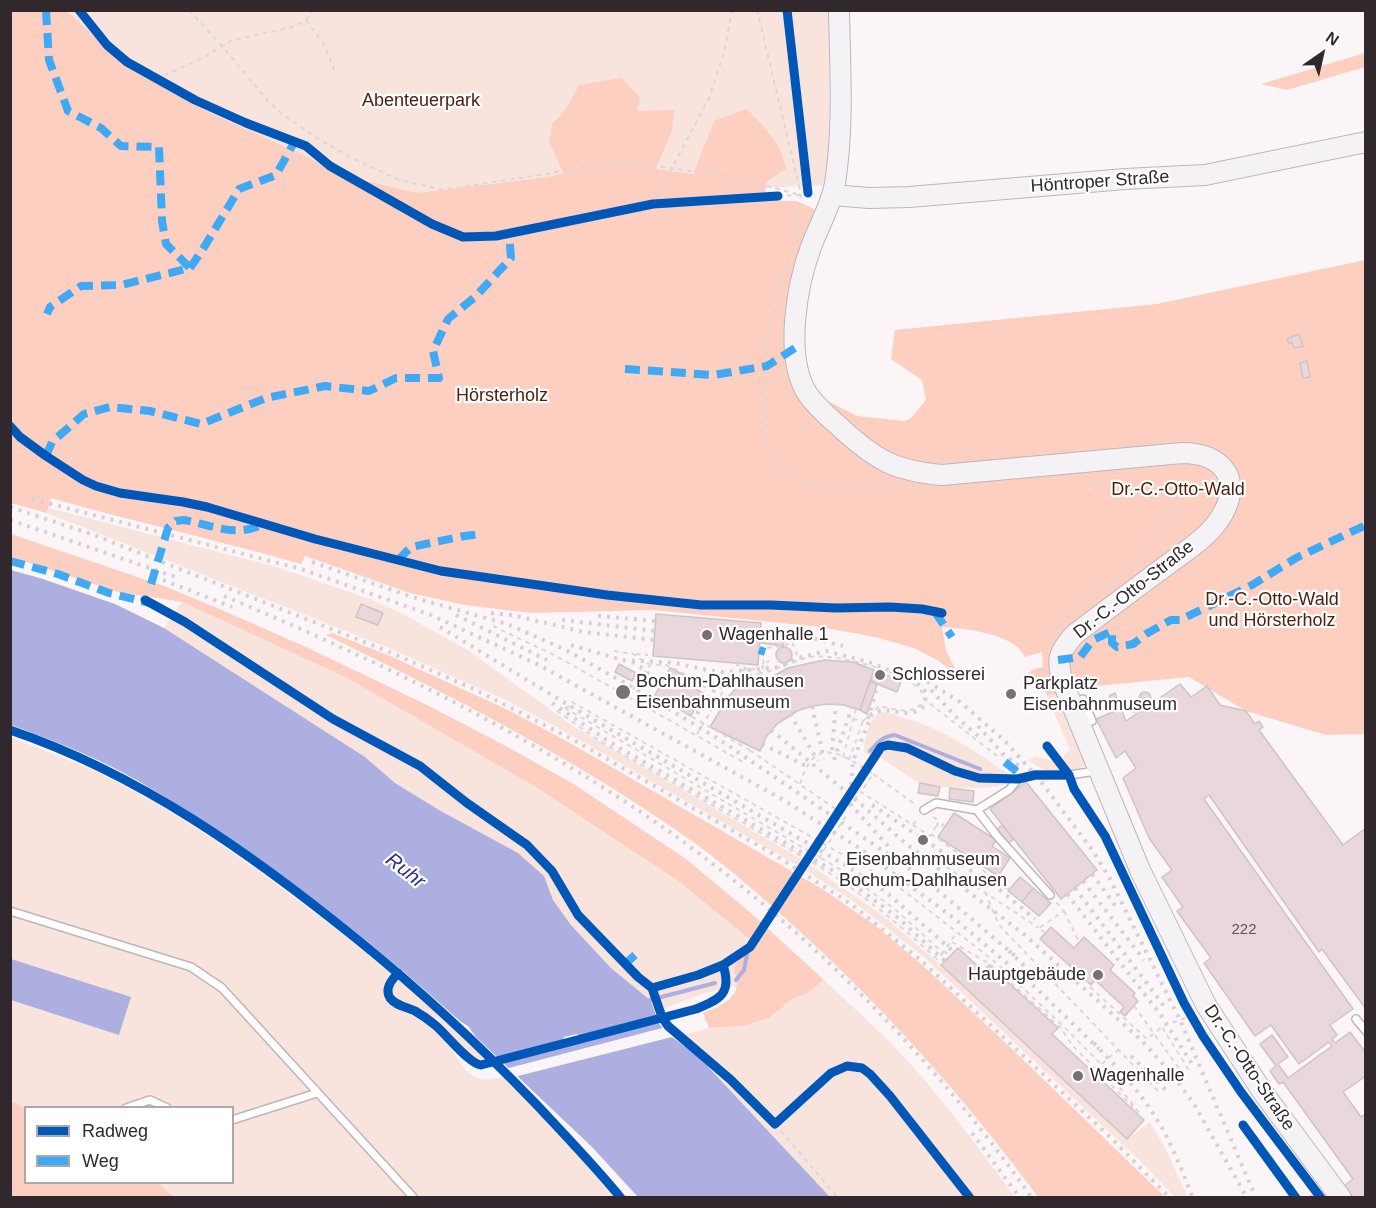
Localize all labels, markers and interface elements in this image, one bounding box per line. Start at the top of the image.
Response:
north arrow [1292,24,1352,84]
text: N [1323,28,1342,49]
park label: Abenteuerpark [362,90,480,112]
street label: Höntroper Straße [1030,166,1170,198]
park label: Hörsterholz [456,385,548,407]
park label: Dr.-C.-Otto-Wald [1111,479,1245,501]
street label: Dr.-C.-Otto-Straße [1069,536,1199,644]
park label: Dr.-C.-Otto-Wald und Hörsterholz [1205,589,1339,632]
place label: Wagenhalle 1 [719,624,828,646]
marker: Wagenhalle 1 [700,628,714,642]
place label: Schlosserei [892,664,985,686]
marker: Schlosserei [873,668,887,682]
place label: Bochum-Dahlhausen Eisenbahnmuseum [636,671,804,714]
place label: Parkplatz Eisenbahnmuseum [1023,673,1177,716]
marker: Bochum-Dahlhausen Eisenbahnmuseum [614,683,632,701]
marker: Parkplatz Eisenbahnmuseum [1004,687,1018,701]
marker: Eisenbahnmuseum Bochum-Dahlhausen [916,833,930,847]
water label: Ruhr [381,848,429,894]
place label: Eisenbahnmuseum Bochum-Dahlhausen [839,849,1007,892]
house number: 222 [1231,921,1257,939]
place label: Hauptgebäude [968,964,1086,986]
marker: Hauptgebäude [1091,968,1105,982]
street label: Dr.-C.-Otto-Straße [1199,1001,1299,1135]
place label: Wagenhalle [1090,1065,1184,1087]
marker: Wagenhalle [1071,1069,1085,1083]
legend [24,1106,234,1184]
text: Radweg [82,1121,148,1141]
text: Weg [82,1151,119,1171]

